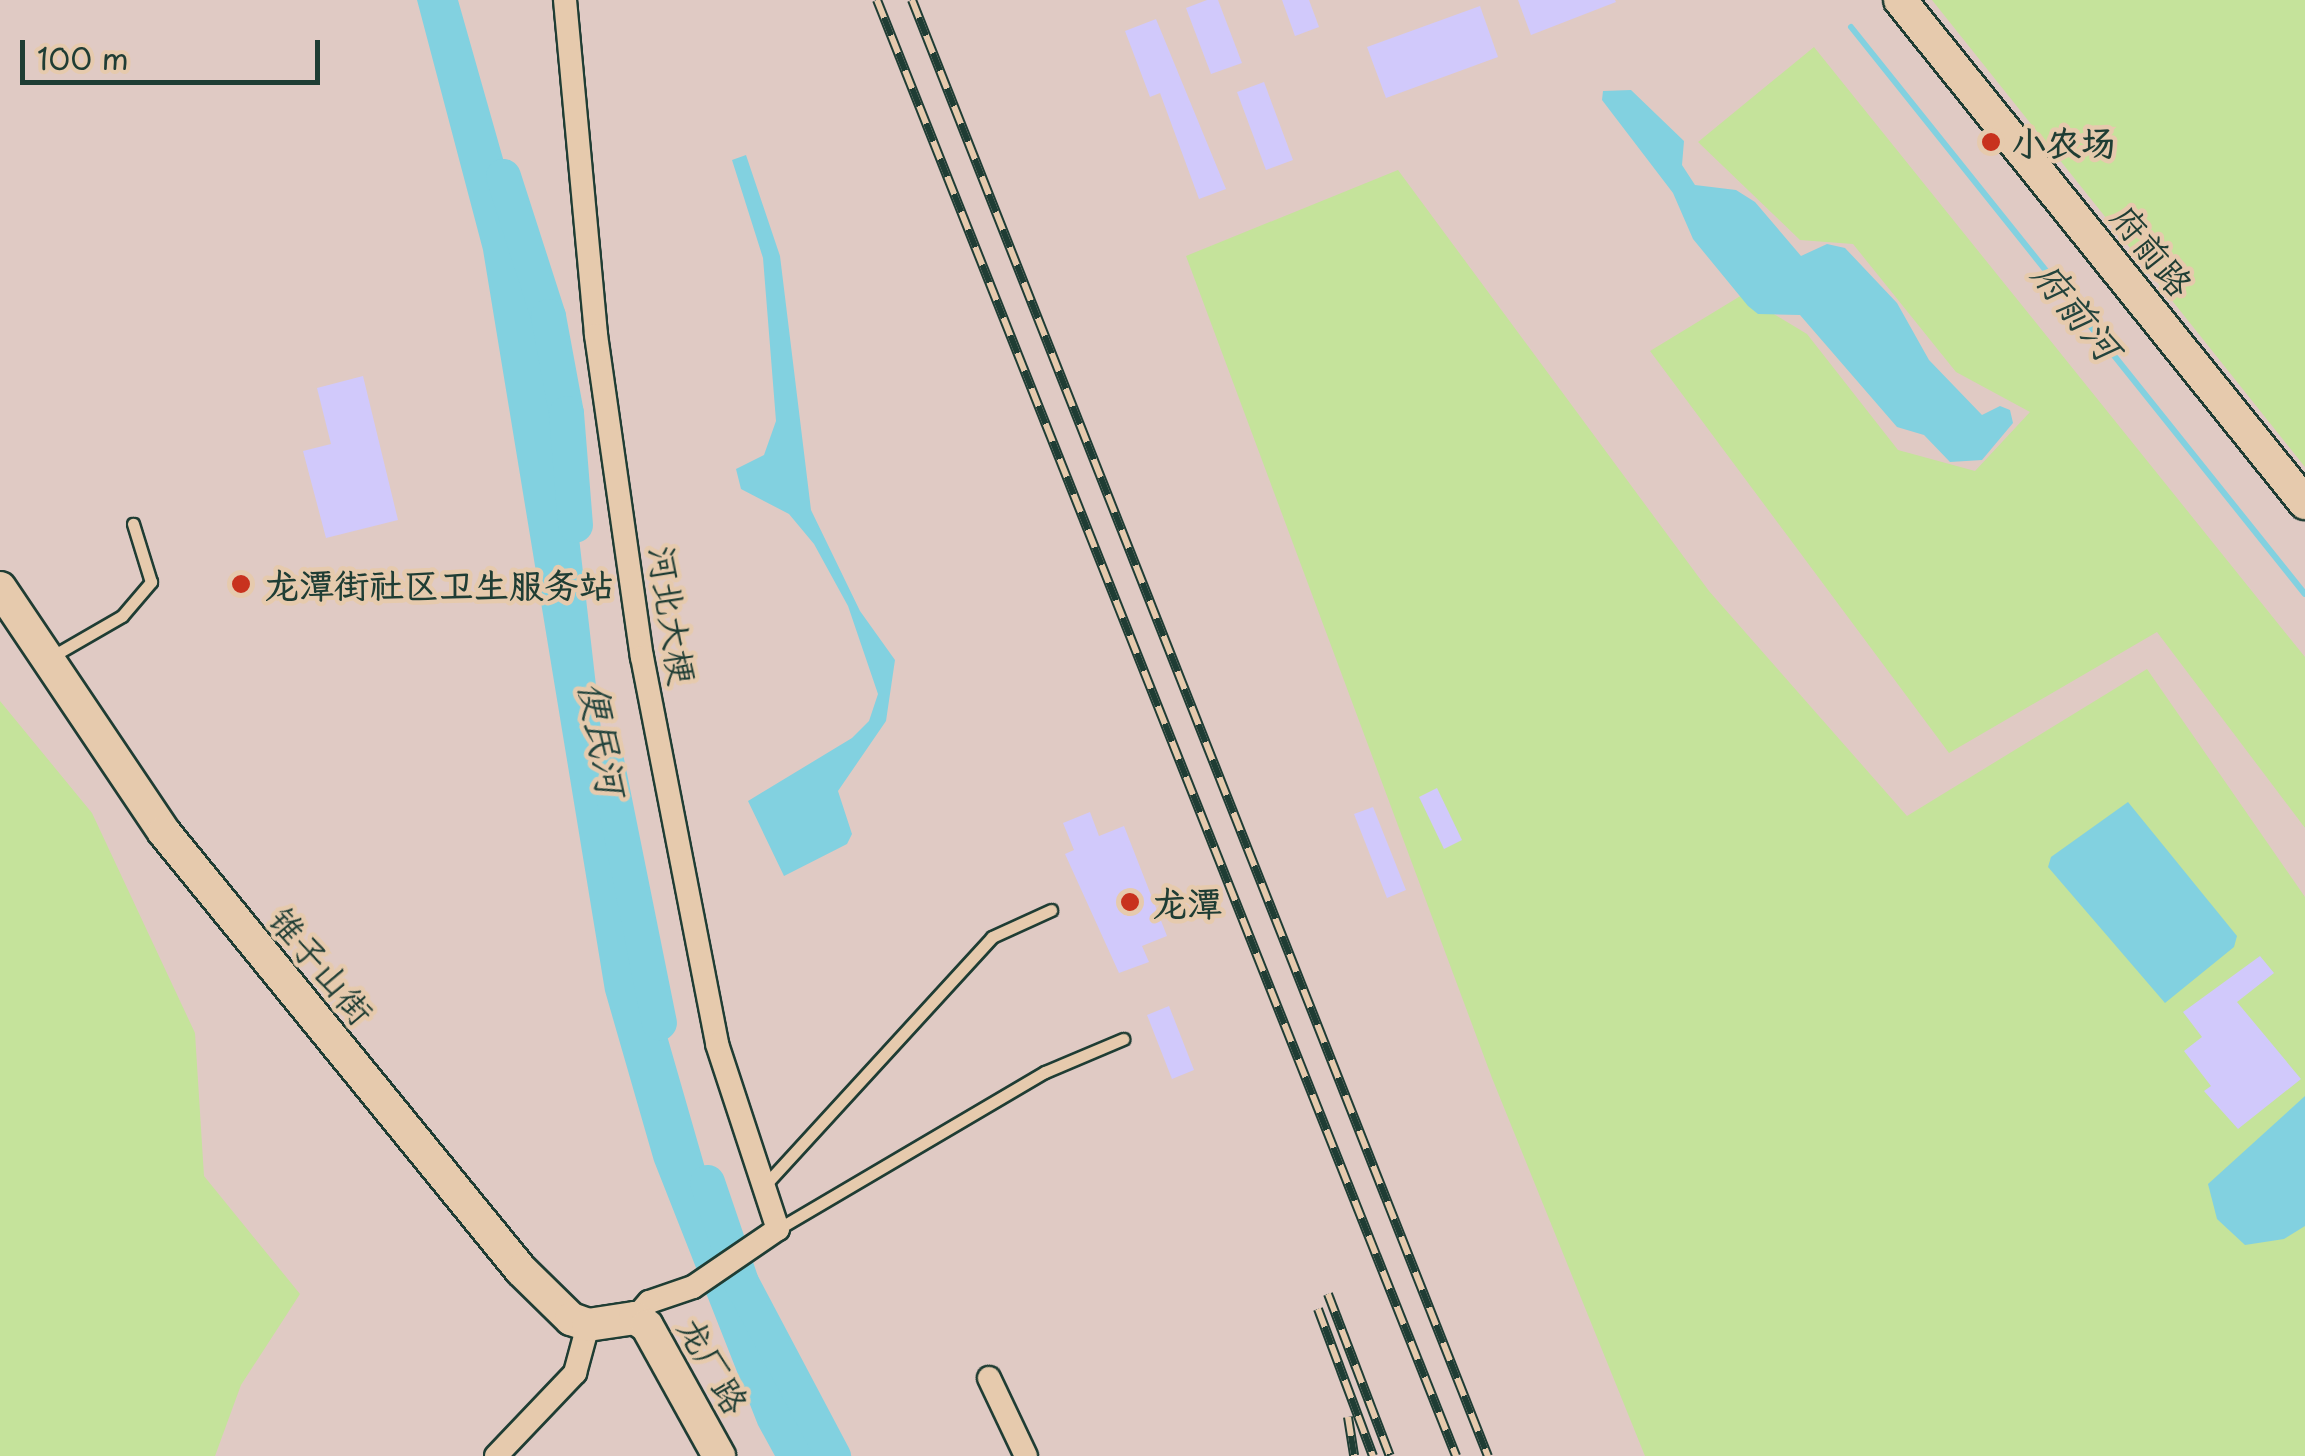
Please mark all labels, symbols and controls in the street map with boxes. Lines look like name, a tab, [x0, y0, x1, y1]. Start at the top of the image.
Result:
scale bar	[25, 20, 325, 82]
text: 100 m	[37, 35, 129, 80]
place label: 小农场	[2011, 121, 2116, 163]
marker: 小农场	[1980, 131, 2002, 153]
street label: 府前路	[2104, 196, 2202, 304]
water label: 府前河	[2024, 251, 2132, 369]
street label: 河北大梗	[641, 543, 705, 687]
place label: 龙潭街社区卫生服务站	[264, 563, 614, 605]
marker: 龙潭街社区卫生服务站	[228, 571, 254, 597]
water label: 便民河	[572, 678, 636, 798]
place label: 龙潭	[1152, 881, 1222, 923]
marker: 龙潭	[1117, 889, 1143, 915]
street label: 锥子山街	[261, 898, 383, 1032]
street label: 龙厂路	[670, 1309, 758, 1421]

